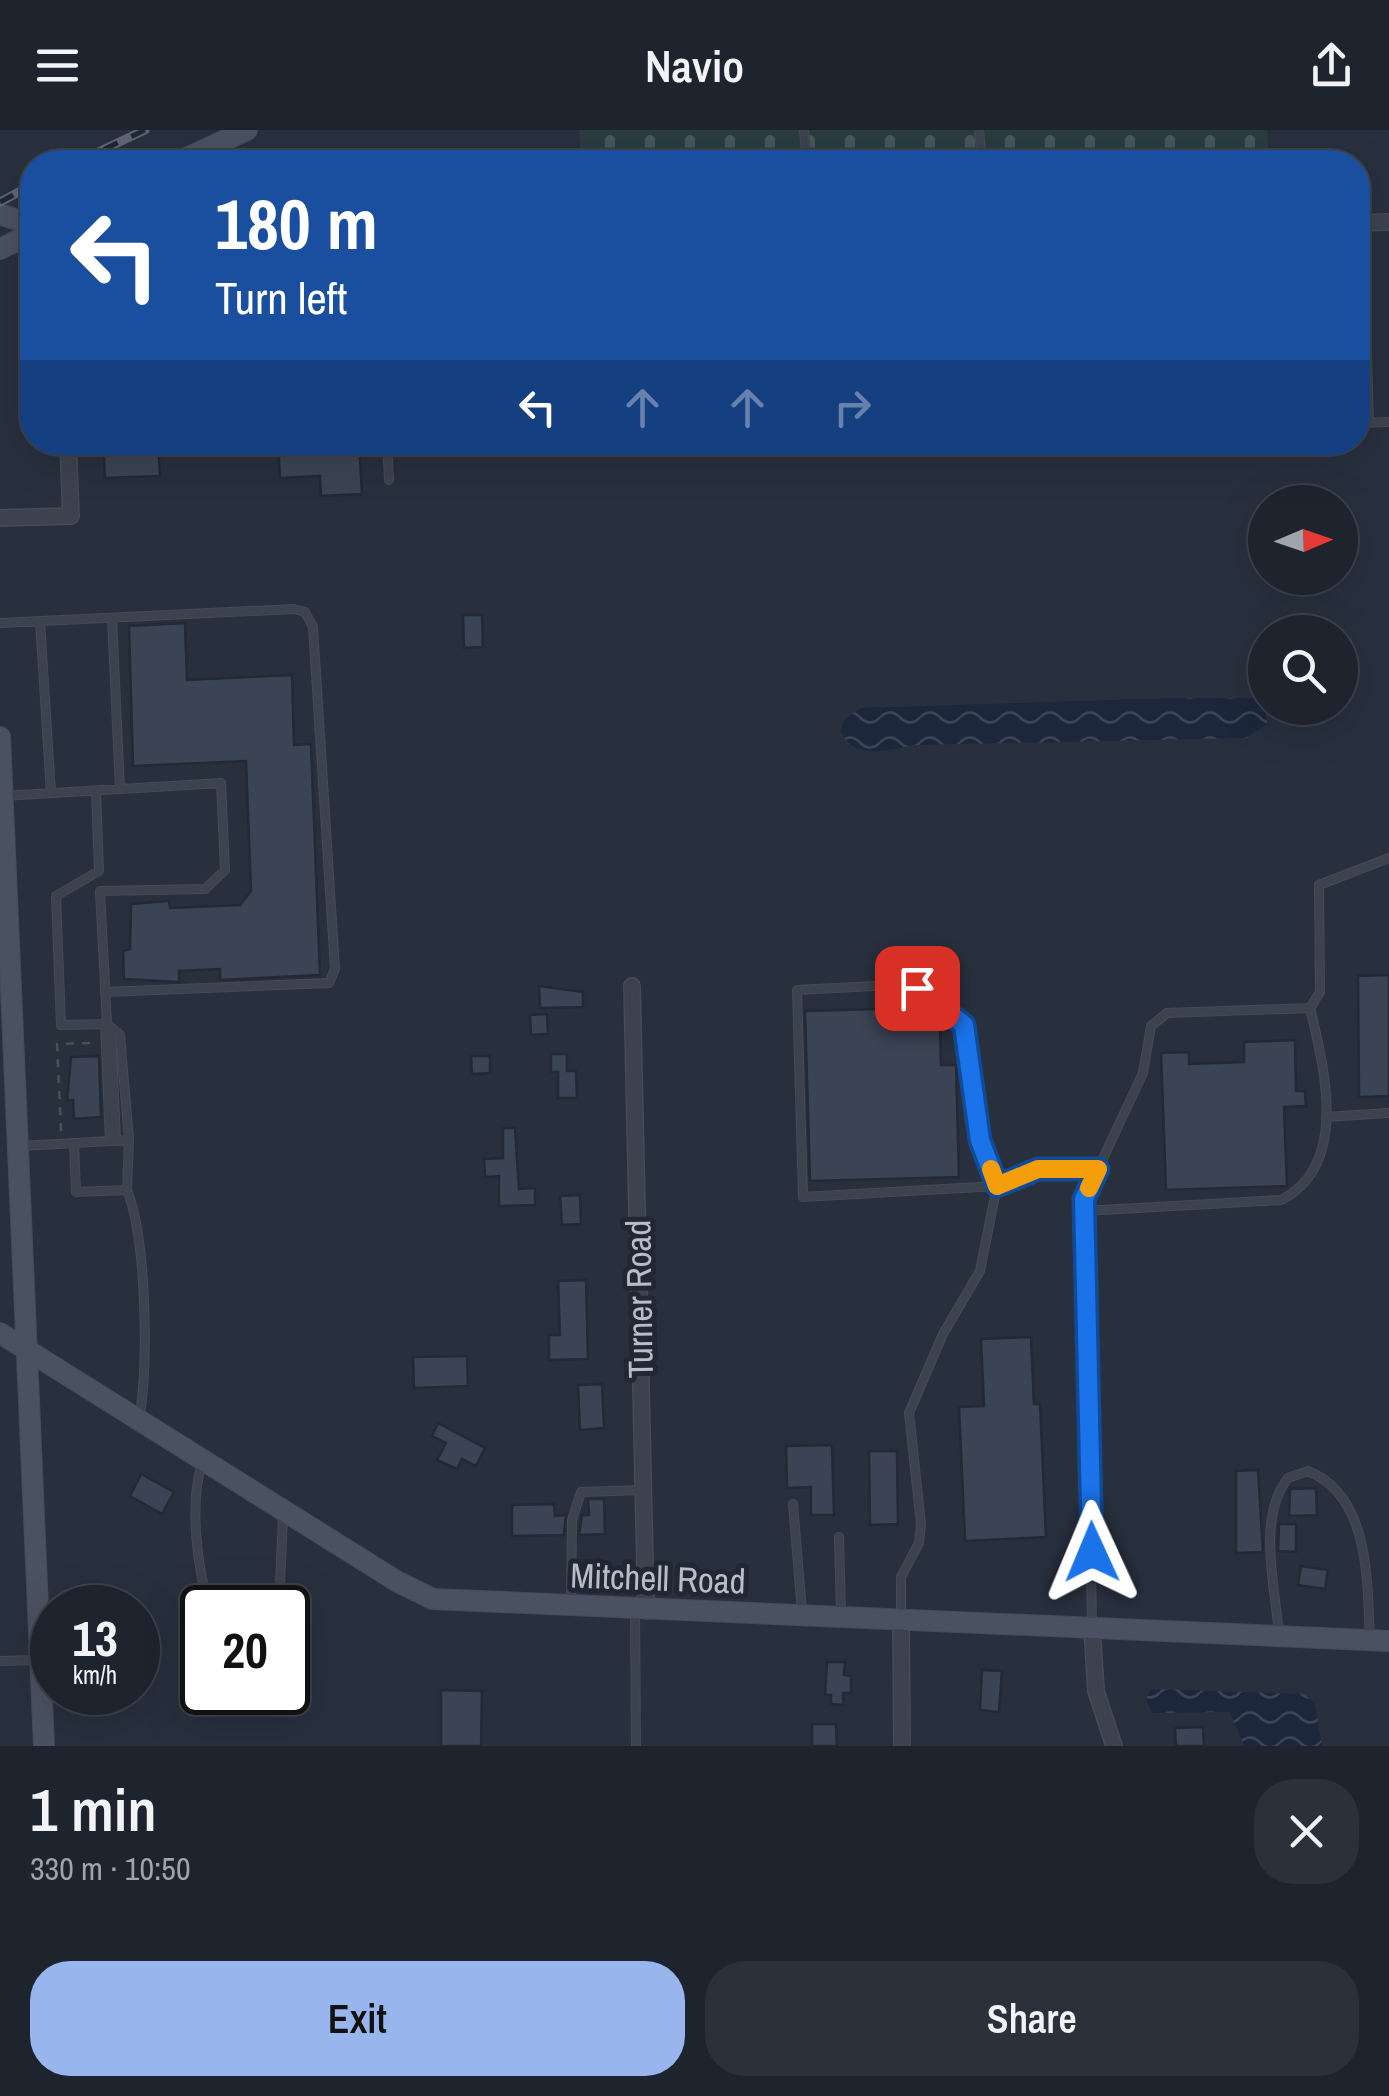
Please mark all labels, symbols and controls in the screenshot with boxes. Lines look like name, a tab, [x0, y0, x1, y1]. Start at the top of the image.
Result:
text: Navio	[645, 35, 744, 96]
icon: menu	[30, 38, 85, 93]
icon: share	[1304, 38, 1359, 93]
text: 180 m	[215, 177, 378, 271]
icon: left	[50, 190, 180, 320]
text: Turn left	[215, 267, 347, 328]
icon: left	[510, 380, 565, 435]
icon: ahead	[615, 380, 670, 435]
icon: ahead	[720, 380, 775, 435]
icon: right	[825, 380, 880, 435]
north arrow	[1248, 485, 1358, 595]
map controls	[1248, 485, 1358, 725]
button: search	[1248, 615, 1358, 725]
pin	[875, 946, 960, 1031]
icon: arrive	[890, 961, 945, 1016]
street label: Turner Road	[614, 1219, 664, 1379]
position arrow	[1040, 1500, 1144, 1604]
street label: Mitchell Road	[569, 1551, 747, 1605]
speed limit sign: 20	[180, 1585, 310, 1715]
text: 13	[72, 1604, 118, 1672]
text: km/h	[73, 1658, 117, 1692]
text: 1 min	[30, 1769, 157, 1850]
button: close	[1254, 1779, 1359, 1884]
text: 330 m · 10:50	[30, 1847, 190, 1890]
button: Exit	[30, 1961, 685, 2076]
button: Share	[705, 1961, 1359, 2076]

